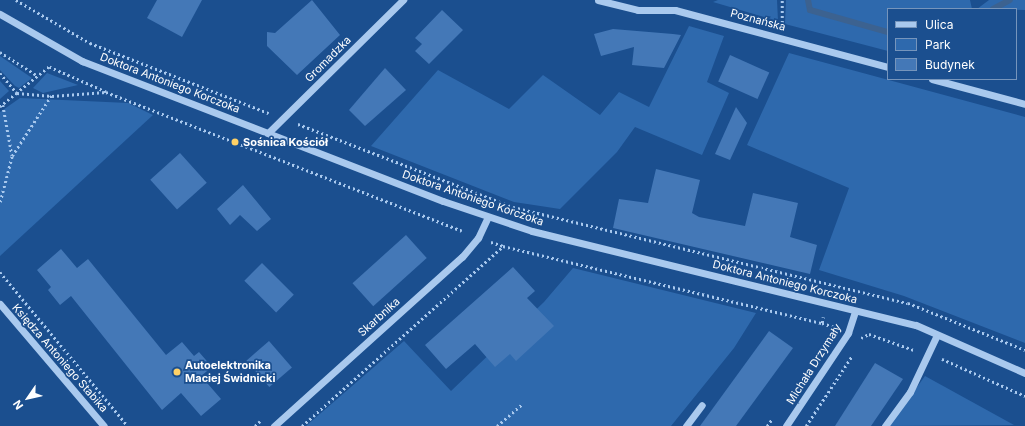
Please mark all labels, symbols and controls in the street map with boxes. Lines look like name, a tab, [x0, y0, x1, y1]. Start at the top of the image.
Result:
street label: Poznańska	[729, 6, 787, 34]
legend	[887, 8, 1017, 80]
text: Ulica	[925, 17, 953, 32]
street label: Gromadzka	[302, 33, 354, 85]
text: Park	[925, 37, 951, 52]
street label: Doktora Antoniego Korczoka	[98, 50, 242, 116]
text: Budynek	[925, 57, 975, 72]
place label: Sośnica Kościół	[243, 135, 328, 149]
marker: Sośnica Kościół	[230, 137, 240, 147]
street label: Doktora Antoniego Korczoka	[401, 168, 545, 228]
street label: Doktora Antoniego Korczoka	[711, 258, 859, 306]
street label: Skarbnika	[355, 295, 403, 339]
street label: Księdza Antoniego Stabika	[9, 301, 111, 415]
street label: Michała Drzymały	[784, 321, 844, 407]
place label: Autoelektronika Maciej Świdnicki	[185, 359, 275, 385]
marker: Autoelektronika Maciej Świdnicki	[172, 367, 182, 377]
north arrow	[8, 378, 48, 418]
text: N	[10, 397, 26, 412]

